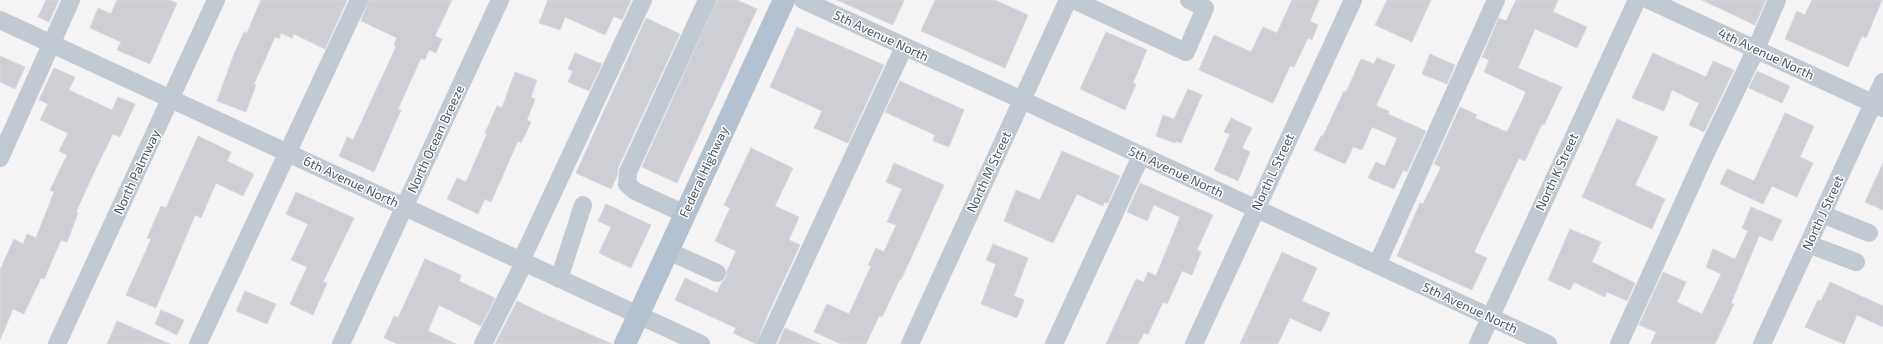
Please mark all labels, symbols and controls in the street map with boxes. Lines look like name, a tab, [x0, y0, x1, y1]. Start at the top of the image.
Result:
street label: 5th Avenue North	[831, 7, 931, 65]
street label: 4th Avenue North	[1716, 25, 1816, 83]
street label: North Ocean Breeze	[404, 83, 468, 195]
street label: Federal Highway	[676, 124, 732, 220]
street label: North Palmway	[111, 127, 163, 217]
street label: North M Street	[963, 129, 1015, 215]
street label: North L Street	[1248, 131, 1298, 213]
street label: North K Street	[1532, 131, 1582, 213]
street label: 5th Avenue North	[1126, 143, 1226, 201]
street label: 6th Avenue North	[301, 153, 401, 211]
street label: North J Street	[1799, 173, 1847, 253]
street label: 5th Avenue North	[1420, 279, 1520, 337]

